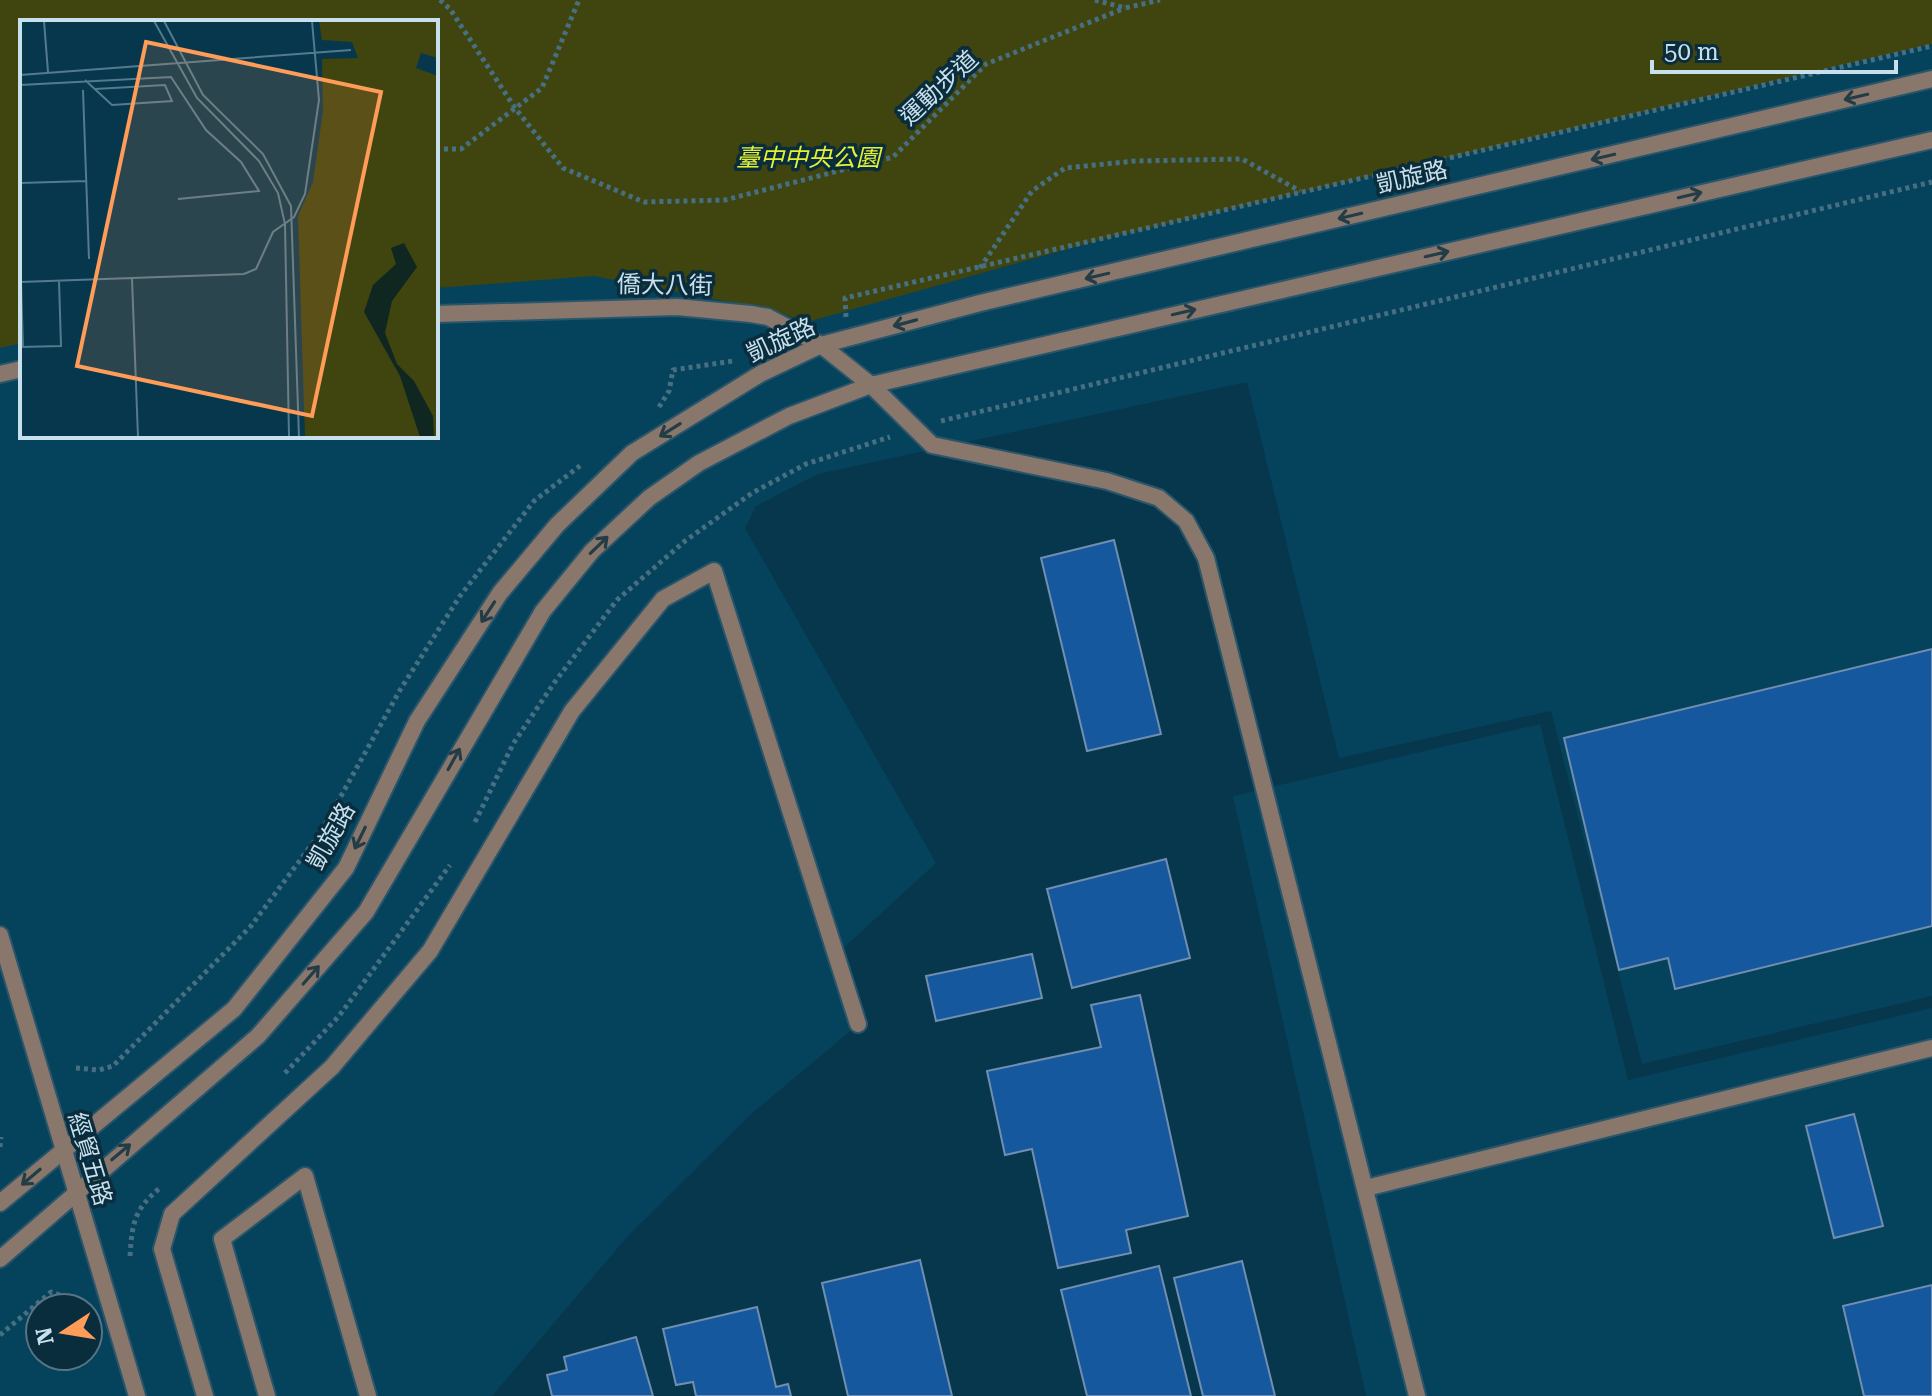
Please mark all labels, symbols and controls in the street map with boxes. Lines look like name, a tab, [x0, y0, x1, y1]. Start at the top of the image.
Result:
inset map	[20, 20, 438, 438]
scale bar	[1652, 24, 1896, 74]
text: 50 m	[1664, 38, 1719, 66]
street label: 運動步道	[894, 45, 984, 131]
one-way arrow	[1844, 90, 1869, 105]
park label: 臺中中央公園	[736, 144, 883, 172]
one-way arrow	[1591, 150, 1616, 165]
street label: 凱旋路	[1374, 155, 1450, 199]
one-way arrow	[1677, 187, 1703, 202]
one-way arrow	[1338, 209, 1363, 224]
one-way arrow	[1424, 246, 1449, 261]
one-way arrow	[1084, 269, 1110, 284]
street label: 僑大八街	[617, 270, 713, 300]
one-way arrow	[1170, 304, 1196, 319]
street label: 凱旋路	[742, 312, 820, 368]
one-way arrow	[892, 316, 918, 331]
one-way arrow	[659, 422, 682, 438]
one-way arrow	[589, 535, 609, 554]
one-way arrow	[479, 600, 495, 623]
one-way arrow	[447, 748, 462, 772]
street label: 凱旋路	[301, 798, 361, 874]
one-way arrow	[352, 826, 367, 850]
one-way arrow	[302, 966, 320, 986]
street label: 經貿五路	[63, 1109, 117, 1209]
one-way arrow	[111, 1143, 131, 1161]
one-way arrow	[21, 1168, 42, 1186]
north arrow	[24, 1292, 104, 1372]
text: N	[31, 1325, 59, 1347]

